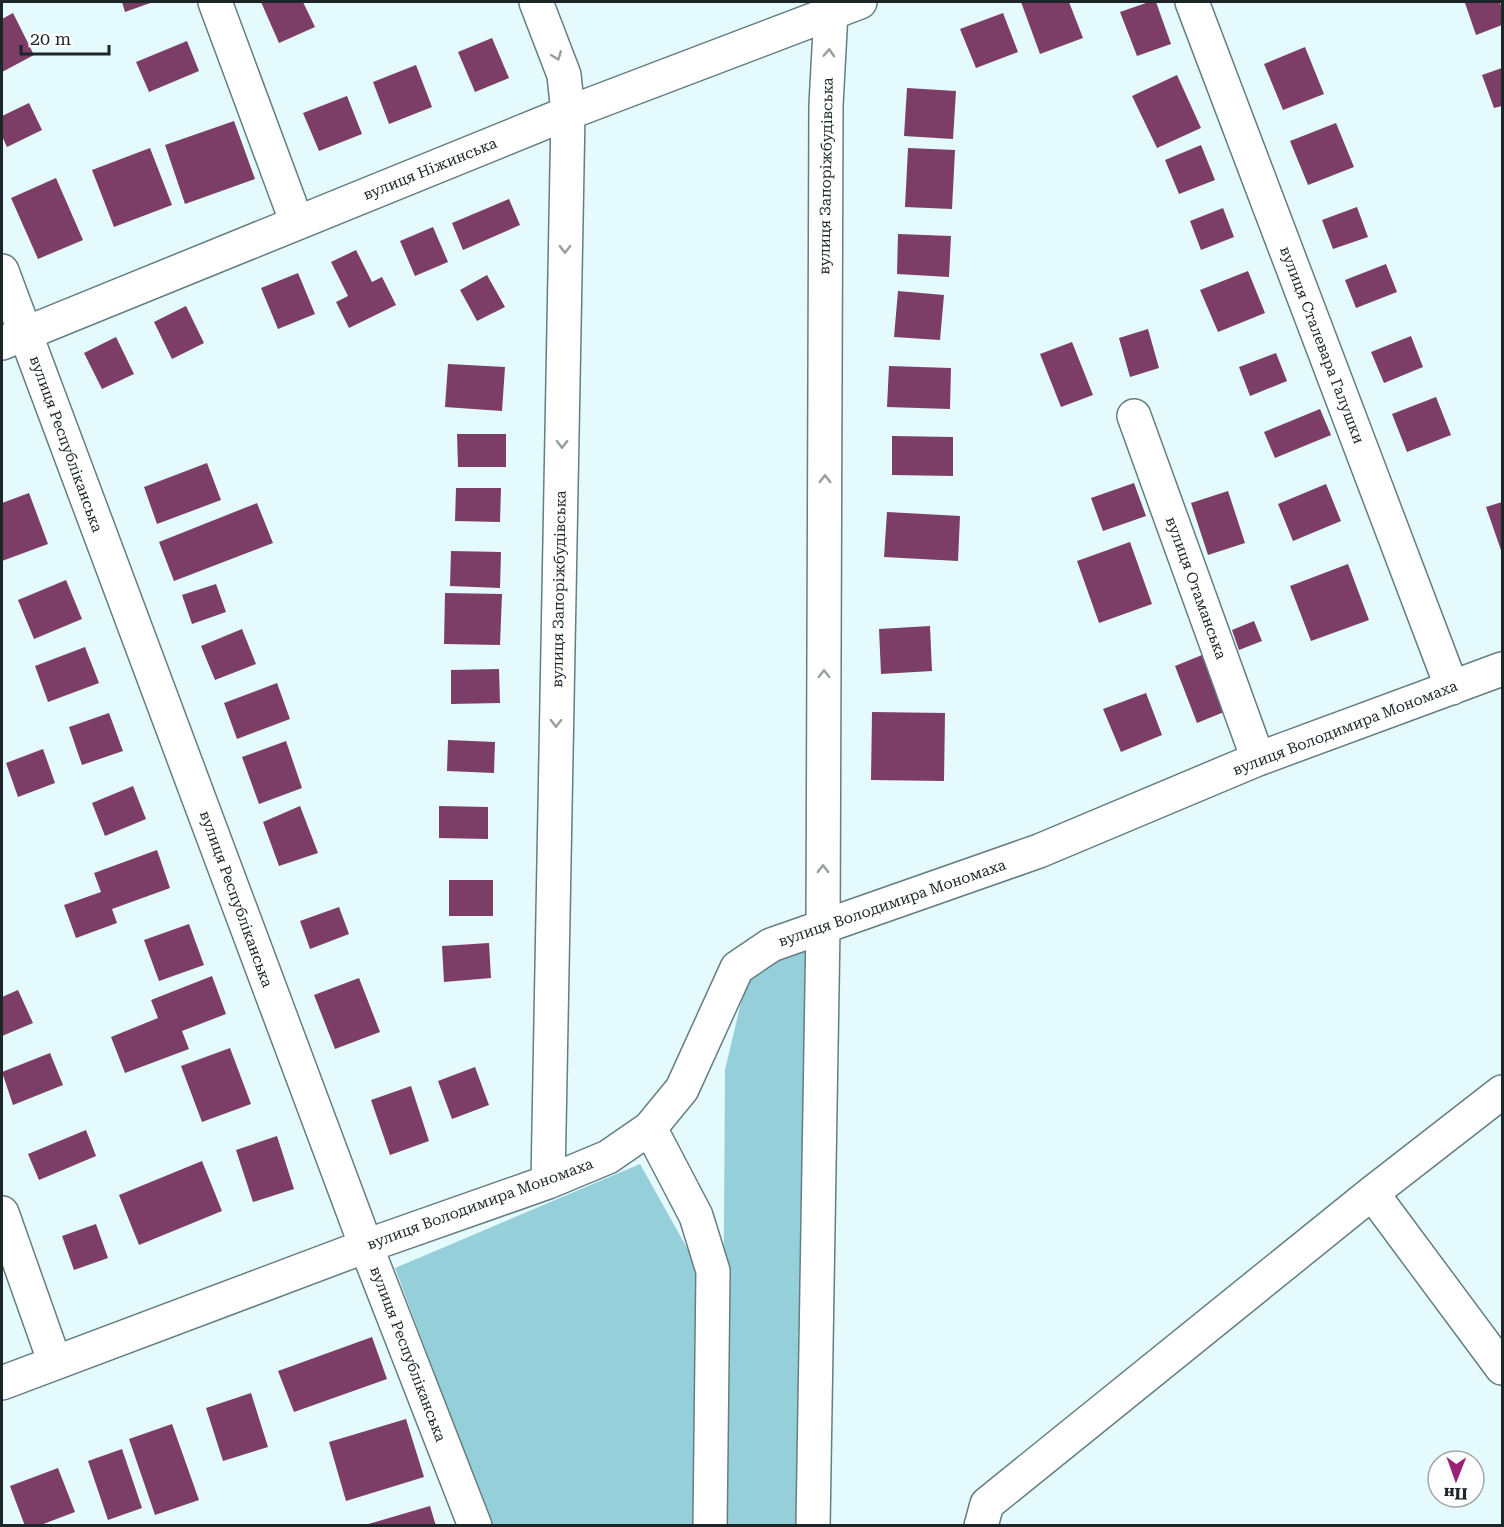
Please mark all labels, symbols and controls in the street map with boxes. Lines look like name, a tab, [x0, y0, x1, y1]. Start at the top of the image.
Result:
scale bar	[21, 18, 110, 56]
text: 20 m	[30, 28, 71, 49]
one-way arrow	[822, 49, 835, 58]
one-way arrow	[550, 50, 562, 61]
street label: вулиця Запоріжбудівська	[815, 77, 837, 275]
street label: вулиця Ніжинська	[360, 134, 500, 204]
street label: вулиця Сталевара Галушки	[1276, 244, 1368, 446]
one-way arrow	[559, 245, 572, 254]
street label: вулиця Республіканська	[26, 353, 106, 535]
one-way arrow	[556, 440, 568, 449]
one-way arrow	[819, 475, 831, 484]
street label: вулиця Запоріжбудівська	[548, 490, 570, 688]
street label: вулиця Отаманська	[1162, 514, 1230, 662]
one-way arrow	[818, 670, 830, 679]
street label: вулиця Володимира Мономаха	[1230, 677, 1460, 779]
one-way arrow	[550, 719, 563, 728]
street label: вулиця Республіканська	[196, 808, 276, 990]
street label: вулиця Володимира Мономаха	[776, 856, 1008, 950]
one-way arrow	[817, 865, 829, 874]
street label: вулиця Володимира Мономаха	[364, 1155, 596, 1253]
street label: вулиця Республіканська	[366, 1264, 450, 1444]
north arrow	[1426, 1449, 1486, 1509]
text: Пн	[1443, 1484, 1468, 1503]

